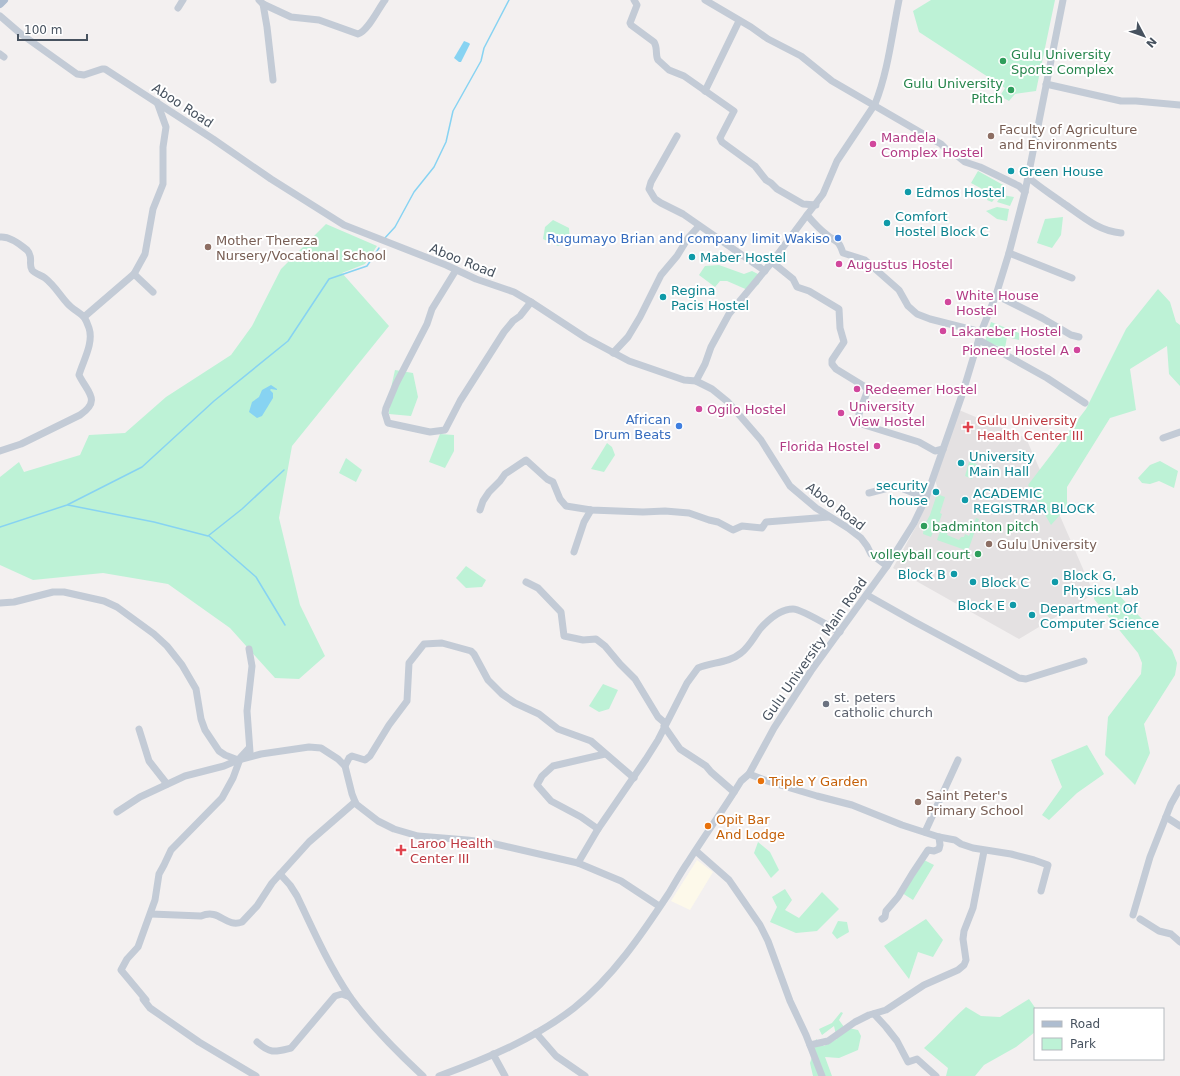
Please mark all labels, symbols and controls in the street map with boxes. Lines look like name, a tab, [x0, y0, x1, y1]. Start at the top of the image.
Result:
scale bar	[18, 16, 87, 42]
north arrow	[1124, 16, 1164, 56]
text: 100 m	[24, 23, 62, 37]
text: N	[1143, 34, 1159, 50]
place label: Gulu University Sports Complex	[1011, 47, 1114, 77]
marker: Gulu University Sports Complex	[998, 56, 1008, 66]
place label: Gulu University Pitch	[903, 76, 1003, 106]
street label: Aboo Road	[149, 80, 216, 131]
marker: Gulu University Pitch	[1006, 85, 1016, 95]
place label: Faculty of Agriculture and Environments	[999, 122, 1137, 152]
place label: Mandela Complex Hostel	[881, 130, 983, 160]
marker: Faculty of Agriculture and Environments	[986, 131, 996, 141]
marker: Mandela Complex Hostel	[868, 139, 878, 149]
place label: Green House	[1019, 164, 1103, 179]
marker: Green House	[1006, 166, 1016, 176]
place label: Edmos Hostel	[916, 185, 1005, 200]
marker: Edmos Hostel	[903, 187, 913, 197]
place label: Comfort Hostel Block C	[895, 209, 989, 239]
marker: Comfort Hostel Block C	[882, 218, 892, 228]
place label: Rugumayo Brian and company limit Wakiso	[547, 231, 830, 246]
place label: Mother Thereza Nursery/Vocational School	[216, 233, 386, 263]
marker: Rugumayo Brian and company limit Wakiso	[833, 233, 843, 243]
street label: Aboo Road	[428, 240, 498, 280]
marker: Mother Thereza Nursery/Vocational School	[203, 242, 213, 252]
place label: Maber Hostel	[700, 250, 786, 265]
marker: Maber Hostel	[687, 252, 697, 262]
place label: Augustus Hostel	[847, 257, 953, 272]
marker: Augustus Hostel	[834, 259, 844, 269]
place label: Regina Pacis Hostel	[671, 283, 749, 313]
place label: White House Hostel	[956, 288, 1039, 318]
marker: Regina Pacis Hostel	[658, 292, 668, 302]
marker: White House Hostel	[943, 297, 953, 307]
place label: Lakareber Hostel	[951, 324, 1061, 339]
marker: Lakareber Hostel	[938, 326, 948, 336]
place label: Pioneer Hostel A	[962, 343, 1069, 358]
marker: Pioneer Hostel A	[1072, 345, 1082, 355]
place label: Redeemer Hostel	[865, 382, 977, 397]
marker: Redeemer Hostel	[852, 384, 862, 394]
place label: University View Hostel	[849, 399, 925, 429]
place label: Ogilo Hostel	[707, 402, 786, 417]
marker: Ogilo Hostel	[694, 404, 704, 414]
marker: University View Hostel	[836, 408, 846, 418]
place label: African Drum Beats	[594, 412, 671, 442]
place label: Gulu University Health Center III	[977, 413, 1083, 443]
marker: African Drum Beats	[674, 421, 684, 431]
marker: Gulu University Health Center III	[962, 421, 974, 433]
place label: Florida Hostel	[779, 439, 869, 454]
marker: Florida Hostel	[872, 441, 882, 451]
place label: University Main Hall	[969, 449, 1035, 479]
marker: University Main Hall	[956, 458, 966, 468]
place label: security house	[876, 478, 928, 508]
street label: Aboo Road	[803, 479, 868, 533]
place label: ACADEMIC REGISTRAR BLOCK	[973, 486, 1095, 516]
marker: security house	[931, 487, 941, 497]
marker: ACADEMIC REGISTRAR BLOCK	[960, 495, 970, 505]
place label: badminton pitch	[932, 519, 1039, 534]
marker: badminton pitch	[919, 521, 929, 531]
place label: Gulu University	[997, 537, 1097, 552]
marker: Gulu University	[984, 539, 994, 549]
place label: volleyball court	[870, 547, 970, 562]
marker: volleyball court	[973, 549, 983, 559]
place label: Block B	[898, 567, 946, 582]
place label: Block G, Physics Lab	[1063, 568, 1139, 598]
marker: Block B	[949, 569, 959, 579]
street label: Gulu University Main Road	[759, 575, 870, 724]
place label: Block C	[981, 575, 1029, 590]
marker: Block C	[968, 577, 978, 587]
marker: Block G, Physics Lab	[1050, 577, 1060, 587]
place label: Block E	[957, 598, 1005, 613]
marker: Block E	[1008, 600, 1018, 610]
place label: Department Of Computer Science	[1040, 601, 1159, 631]
marker: Department Of Computer Science	[1027, 610, 1037, 620]
place label: st. peters catholic church	[834, 690, 933, 720]
marker: st. peters catholic church	[821, 699, 831, 709]
place label: Triple Y Garden	[768, 774, 868, 789]
marker: Triple Y Garden	[756, 776, 766, 786]
place label: Saint Peter's Primary School	[926, 788, 1024, 818]
marker: Saint Peter's Primary School	[913, 797, 923, 807]
place label: Opit Bar And Lodge	[716, 812, 785, 842]
marker: Opit Bar And Lodge	[703, 821, 713, 831]
place label: Laroo Health Center III	[410, 836, 493, 866]
marker: Laroo Health Center III	[395, 844, 407, 856]
legend	[1034, 1008, 1164, 1060]
text: Road	[1070, 1017, 1100, 1031]
text: Park	[1070, 1037, 1096, 1051]

